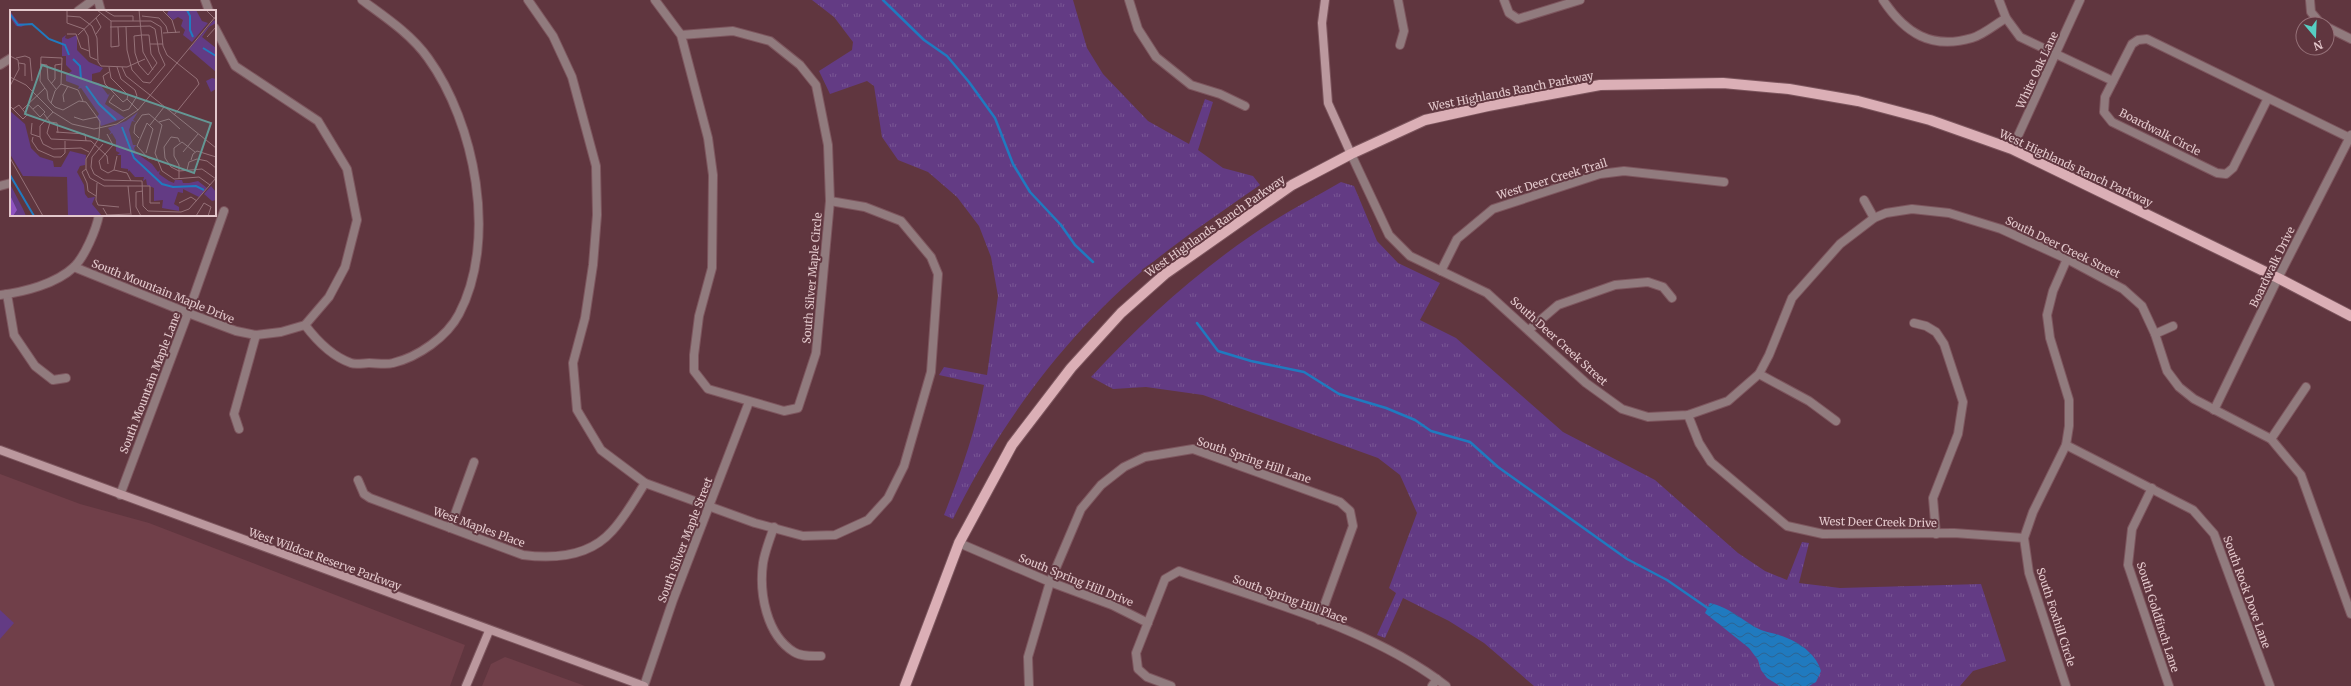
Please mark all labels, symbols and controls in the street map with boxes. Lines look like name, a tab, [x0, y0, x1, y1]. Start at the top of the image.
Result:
inset map	[10, 10, 216, 216]
north arrow	[2295, 16, 2335, 56]
street label: White Oak Lane	[2013, 29, 2061, 112]
text: N	[2312, 37, 2325, 54]
street label: West Highlands Ranch Parkway	[1426, 68, 1595, 114]
street label: Boardwalk Circle	[2117, 105, 2203, 159]
street label: West Highlands Ranch Parkway	[1996, 126, 2156, 210]
street label: West Deer Creek Trail	[1494, 155, 1609, 203]
street label: West Highlands Ranch Parkway	[1141, 172, 1288, 280]
street label: South Silver Maple Circle	[799, 212, 825, 344]
street label: South Deer Creek Street	[2003, 213, 2123, 281]
street label: Boardwalk Drive	[2246, 224, 2298, 310]
street label: South Mountain Maple Drive	[90, 256, 237, 326]
street label: South Deer Creek Street	[1507, 294, 1611, 389]
street label: South Mountain Maple Lane	[117, 310, 184, 456]
street label: South Spring Hill Lane	[1195, 434, 1313, 486]
street label: South Silver Maple Street	[655, 475, 716, 605]
street label: West Maples Place	[430, 504, 527, 550]
street label: West Deer Creek Drive	[1818, 514, 1937, 530]
street label: West Wildcat Reserve Parkway	[246, 524, 404, 593]
street label: South Rock Dove Lane	[2220, 534, 2274, 650]
street label: South Spring Hill Drive	[1017, 551, 1136, 610]
street label: South Goldfinch Lane	[2134, 560, 2183, 674]
street label: South Foxhill Circle	[2033, 566, 2079, 668]
street label: South Spring Hill Place	[1231, 572, 1350, 626]

